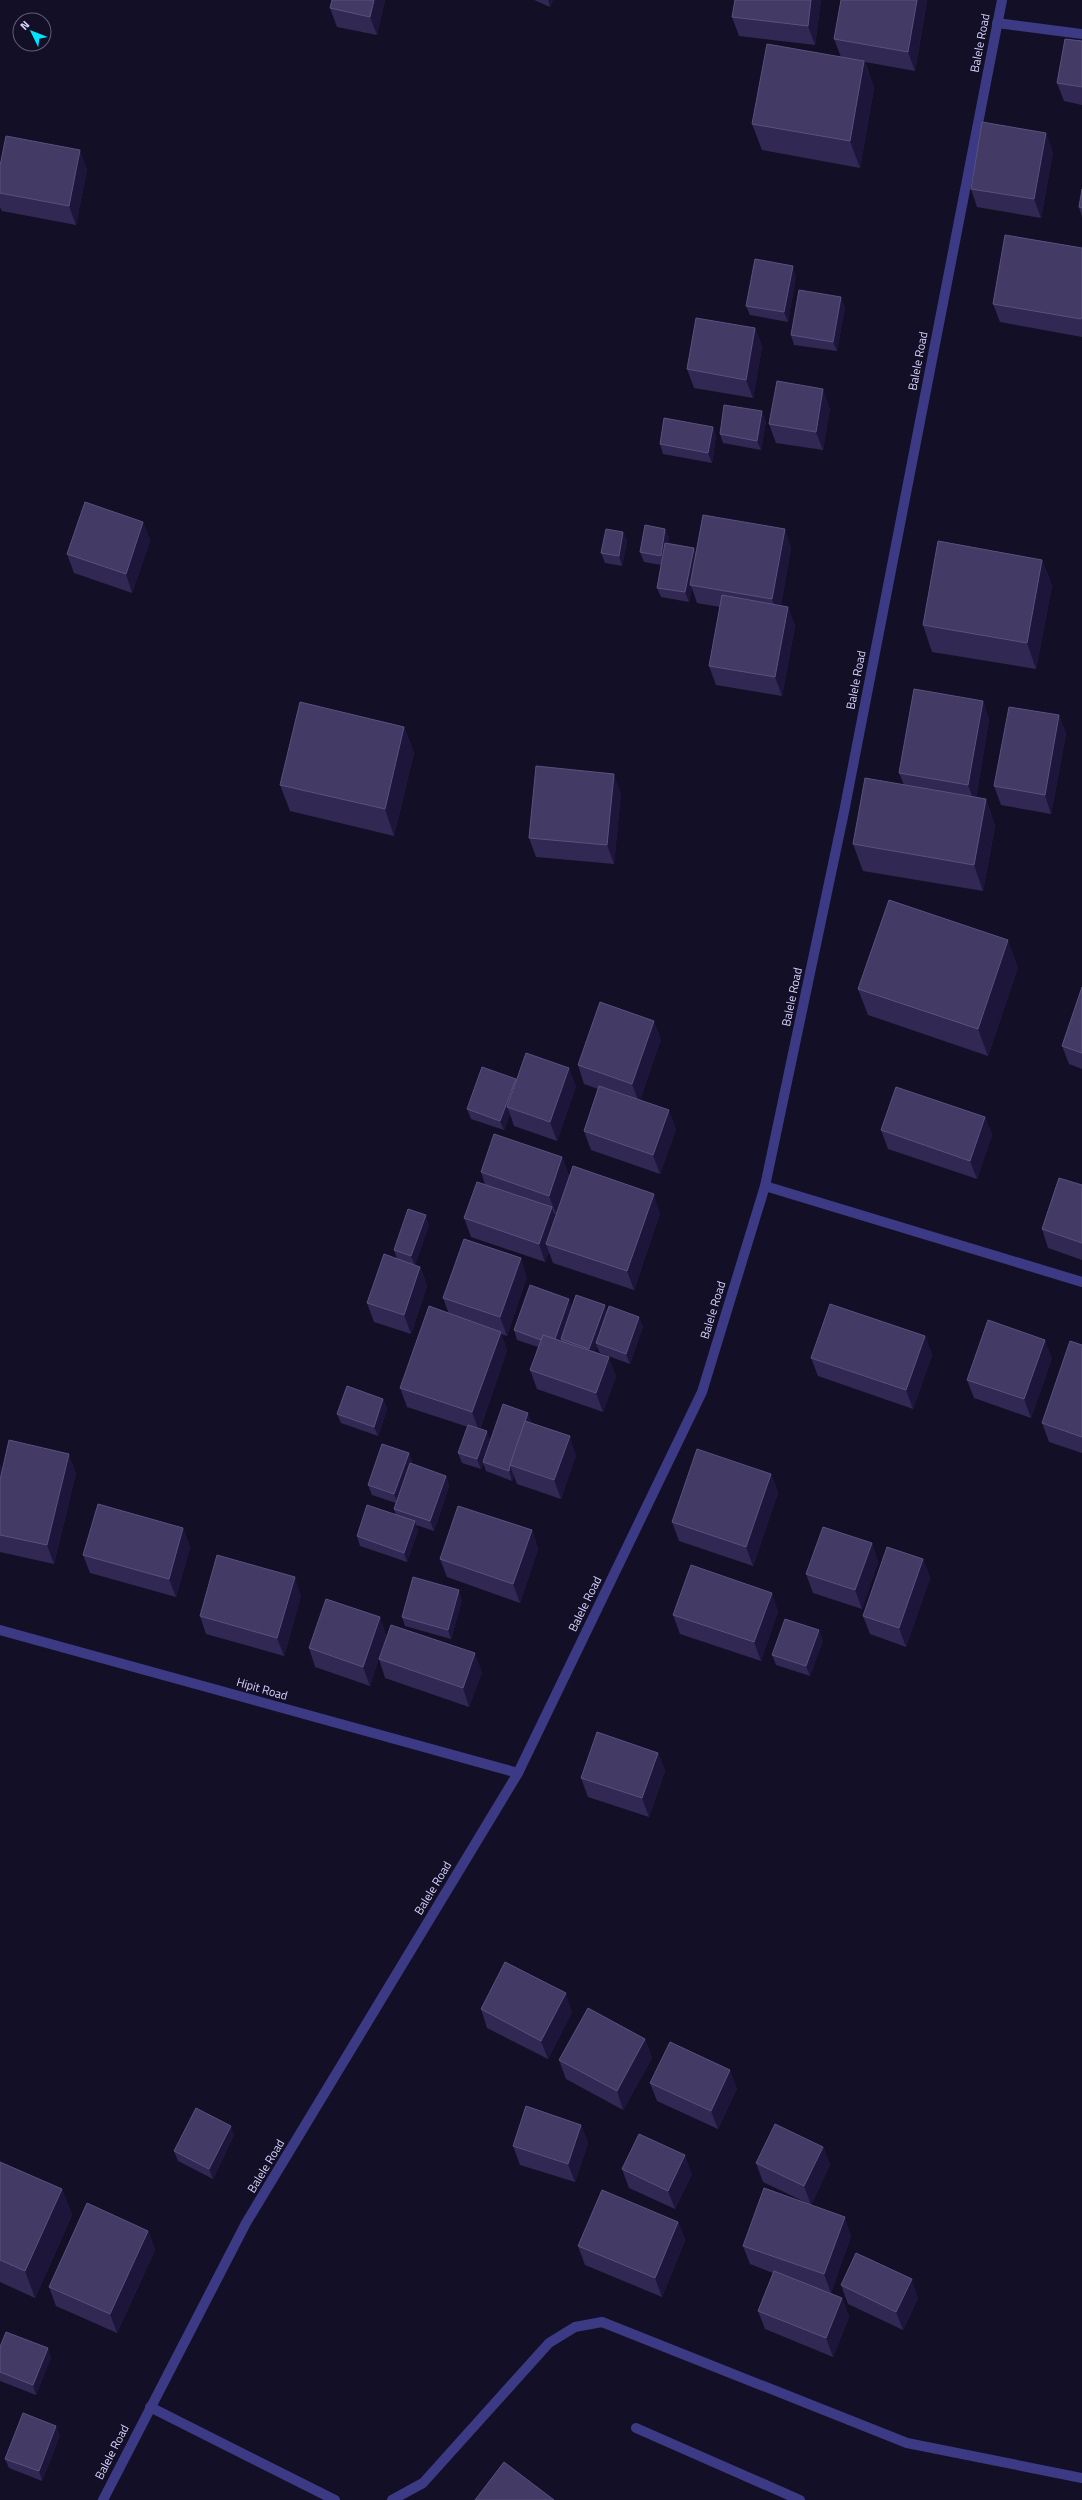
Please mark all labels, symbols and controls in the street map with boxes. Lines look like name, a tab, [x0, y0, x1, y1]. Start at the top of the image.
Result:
north arrow	[12, 12, 52, 52]
street label: Balele Road	[964, 12, 995, 74]
text: N	[16, 17, 33, 33]
street label: Balele Road	[902, 330, 933, 392]
street label: Balele Road	[840, 649, 871, 711]
street label: Balele Road	[776, 966, 807, 1028]
street label: Balele Road	[695, 1279, 730, 1341]
street label: Balele Road	[563, 1573, 606, 1635]
street label: Hipit Road	[234, 1672, 290, 1705]
street label: Balele Road	[409, 1857, 456, 1918]
street label: Balele Road	[242, 2135, 289, 2196]
street label: Balele Road	[90, 2421, 134, 2483]

